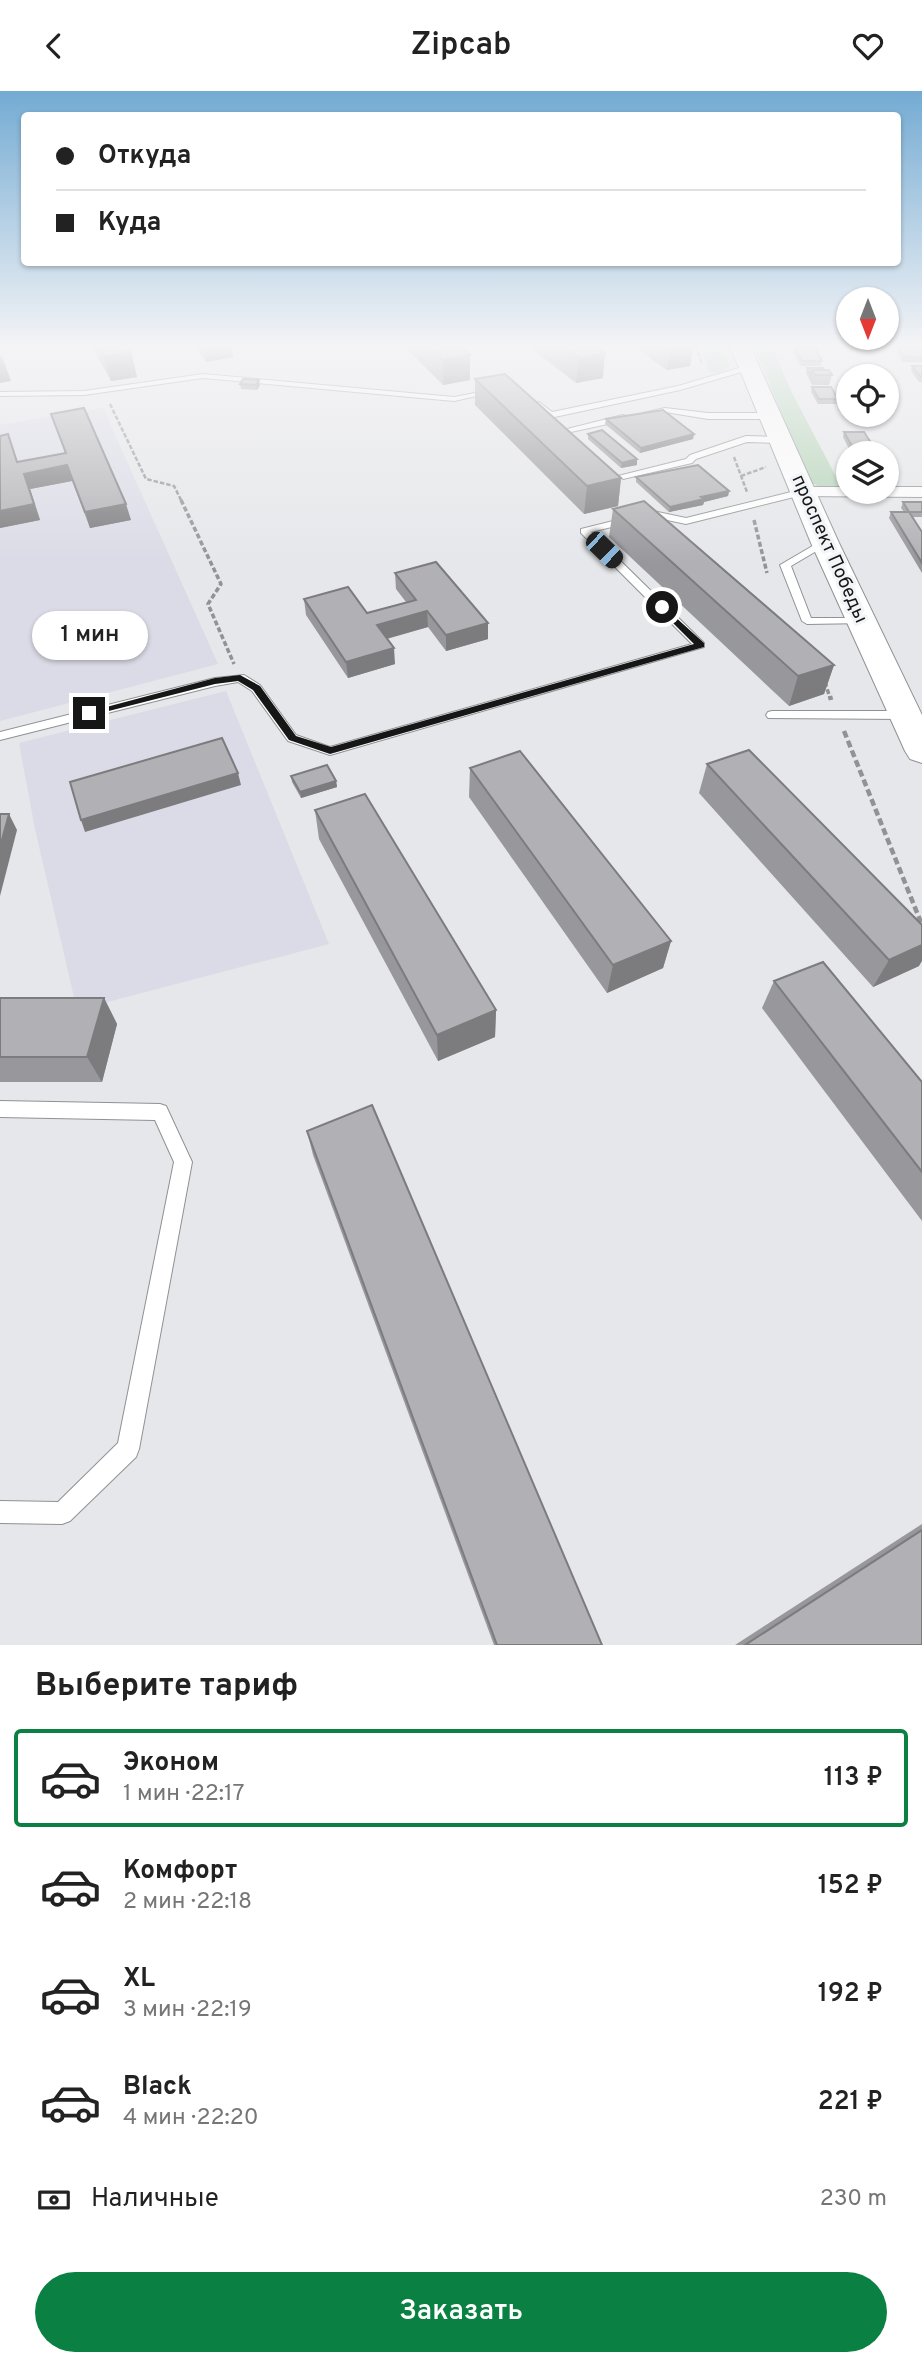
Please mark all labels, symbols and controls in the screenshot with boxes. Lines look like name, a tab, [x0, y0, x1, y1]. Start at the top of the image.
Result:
text: Zipcab	[411, 26, 511, 66]
icon: back	[35, 27, 73, 65]
icon: heart	[849, 27, 887, 65]
text: Откуда	[98, 140, 191, 173]
text: Куда	[98, 207, 161, 240]
north arrow	[836, 287, 900, 350]
map controls	[836, 287, 899, 504]
button: locate	[836, 364, 899, 427]
button: layers	[836, 441, 899, 504]
street label: проспект Победы	[785, 471, 873, 627]
car	[582, 528, 627, 572]
route start	[646, 591, 678, 623]
callout: 1 мин	[31, 611, 147, 661]
text: 1 мин	[61, 621, 119, 650]
route end	[73, 697, 105, 729]
text: Выберите тариф	[35, 1667, 298, 1707]
icon: car	[39, 1747, 102, 1810]
text: Эконом	[123, 1747, 219, 1780]
text: 113 ₽	[824, 1762, 883, 1795]
text: 1 мин · 22:17	[123, 1780, 245, 1809]
icon: car	[39, 1855, 102, 1918]
text: Комфорт	[123, 1855, 237, 1888]
text: 152 ₽	[818, 1870, 883, 1903]
text: 2 мин · 22:18	[123, 1888, 252, 1917]
icon: car	[39, 1963, 102, 2026]
text: XL	[123, 1963, 155, 1996]
text: 192 ₽	[818, 1978, 883, 2011]
text: 3 мин · 22:19	[123, 1996, 252, 2025]
icon: car	[39, 2071, 102, 2134]
text: Black	[123, 2071, 192, 2104]
text: 221 ₽	[818, 2086, 883, 2119]
text: 4 мин · 22:20	[123, 2104, 259, 2133]
icon: cash	[35, 2181, 73, 2219]
text: Наличные	[91, 2183, 219, 2216]
text: 230 m	[820, 2185, 887, 2214]
button: Заказать	[35, 2272, 887, 2352]

